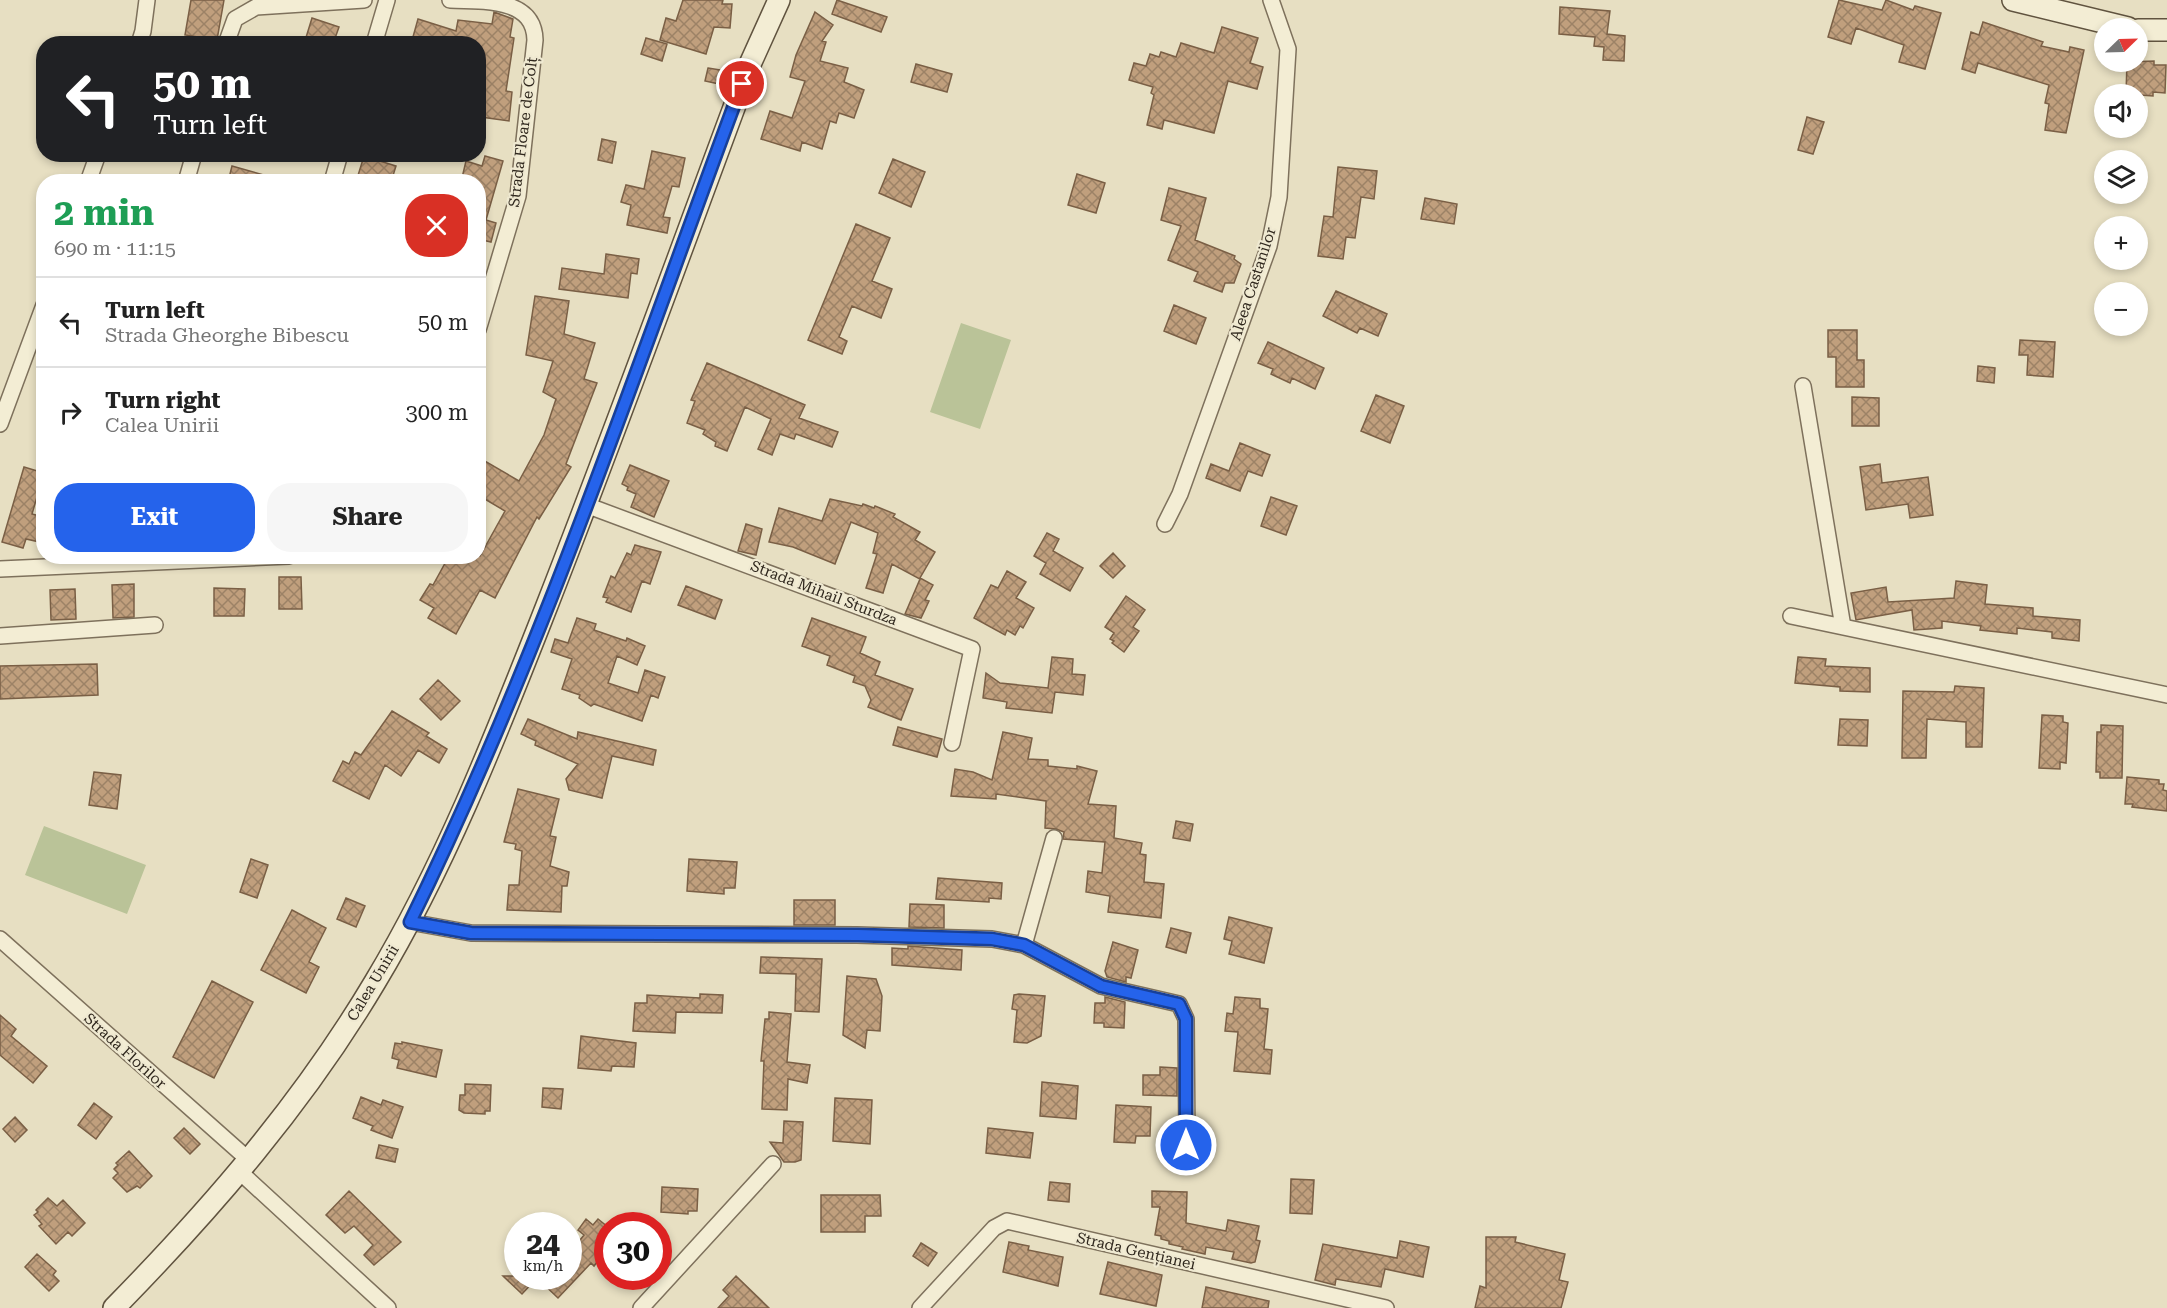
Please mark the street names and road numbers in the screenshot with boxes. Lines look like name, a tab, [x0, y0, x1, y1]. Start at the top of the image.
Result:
street label: Strada Floare de Colț	[505, 55, 542, 208]
street label: Aleea Castanilor	[1226, 225, 1280, 343]
street label: Strada Mihail Sturdza	[748, 557, 900, 629]
street label: Calea Unirii	[343, 942, 403, 1024]
street label: Strada Florilor	[80, 1009, 170, 1093]
street label: Strada Gențianei	[1075, 1229, 1197, 1274]

